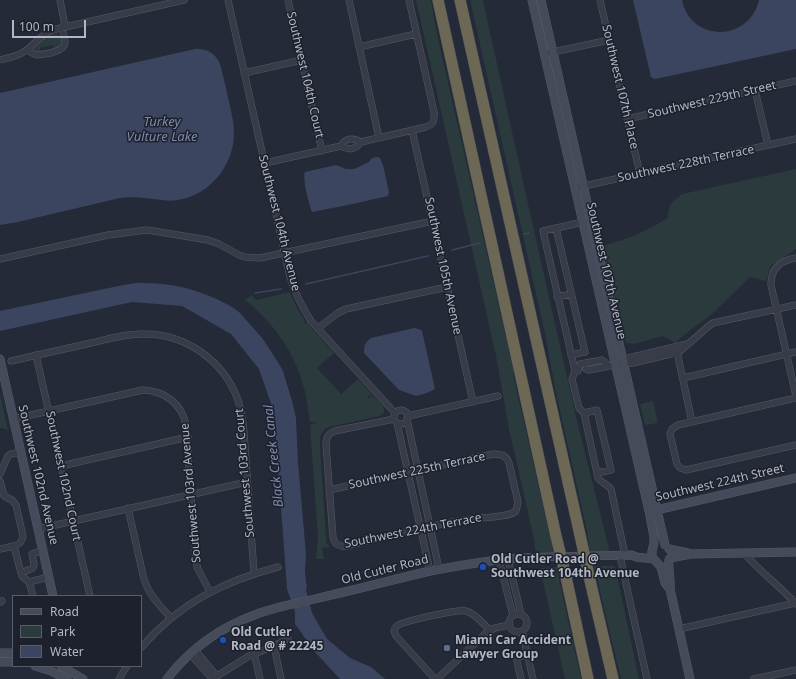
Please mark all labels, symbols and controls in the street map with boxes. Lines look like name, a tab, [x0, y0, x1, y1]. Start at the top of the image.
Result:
street label: Southwest 104th Court	[283, 10, 327, 140]
scale bar	[14, 12, 88, 38]
text: 100 m	[19, 18, 54, 35]
street label: Southwest 107th Place	[599, 23, 641, 151]
street label: Southwest 229th Street	[646, 78, 778, 122]
water label: Turkey Vulture Lake	[127, 114, 197, 145]
street label: Southwest 228th Terrace	[616, 142, 756, 186]
street label: Southwest 104th Avenue	[255, 153, 303, 293]
street label: Southwest 105th Avenue	[421, 196, 465, 336]
street label: Southwest 107th Avenue	[583, 201, 629, 341]
street label: Southwest 102nd Avenue	[15, 404, 61, 546]
water label: Black Creek Canal	[261, 404, 287, 508]
street label: Southwest 103rd Court	[232, 408, 258, 538]
street label: Southwest 102nd Court	[42, 410, 84, 542]
street label: Southwest 103rd Avenue	[178, 422, 204, 564]
street label: Southwest 225th Terrace	[347, 449, 487, 493]
street label: Southwest 224th Street	[654, 461, 786, 505]
street label: Southwest 224th Terrace	[343, 511, 483, 551]
street label: Old Cutler Road	[340, 552, 430, 588]
place label: Old Cutler Road @ Southwest 104th Avenue	[491, 553, 640, 581]
marker: Old Cutler Road @ Southwest 104th Avenue	[478, 562, 488, 572]
legend	[12, 595, 142, 667]
text: Road	[50, 603, 79, 620]
text: Park	[50, 623, 75, 640]
place label: Old Cutler Road @ # 22245	[231, 626, 323, 654]
place label: Miami Car Accident Lawyer Group	[455, 634, 571, 662]
marker: Old Cutler Road @ # 22245	[218, 635, 228, 645]
text: Water	[50, 643, 84, 660]
marker: Miami Car Accident Lawyer Group	[442, 643, 452, 653]

